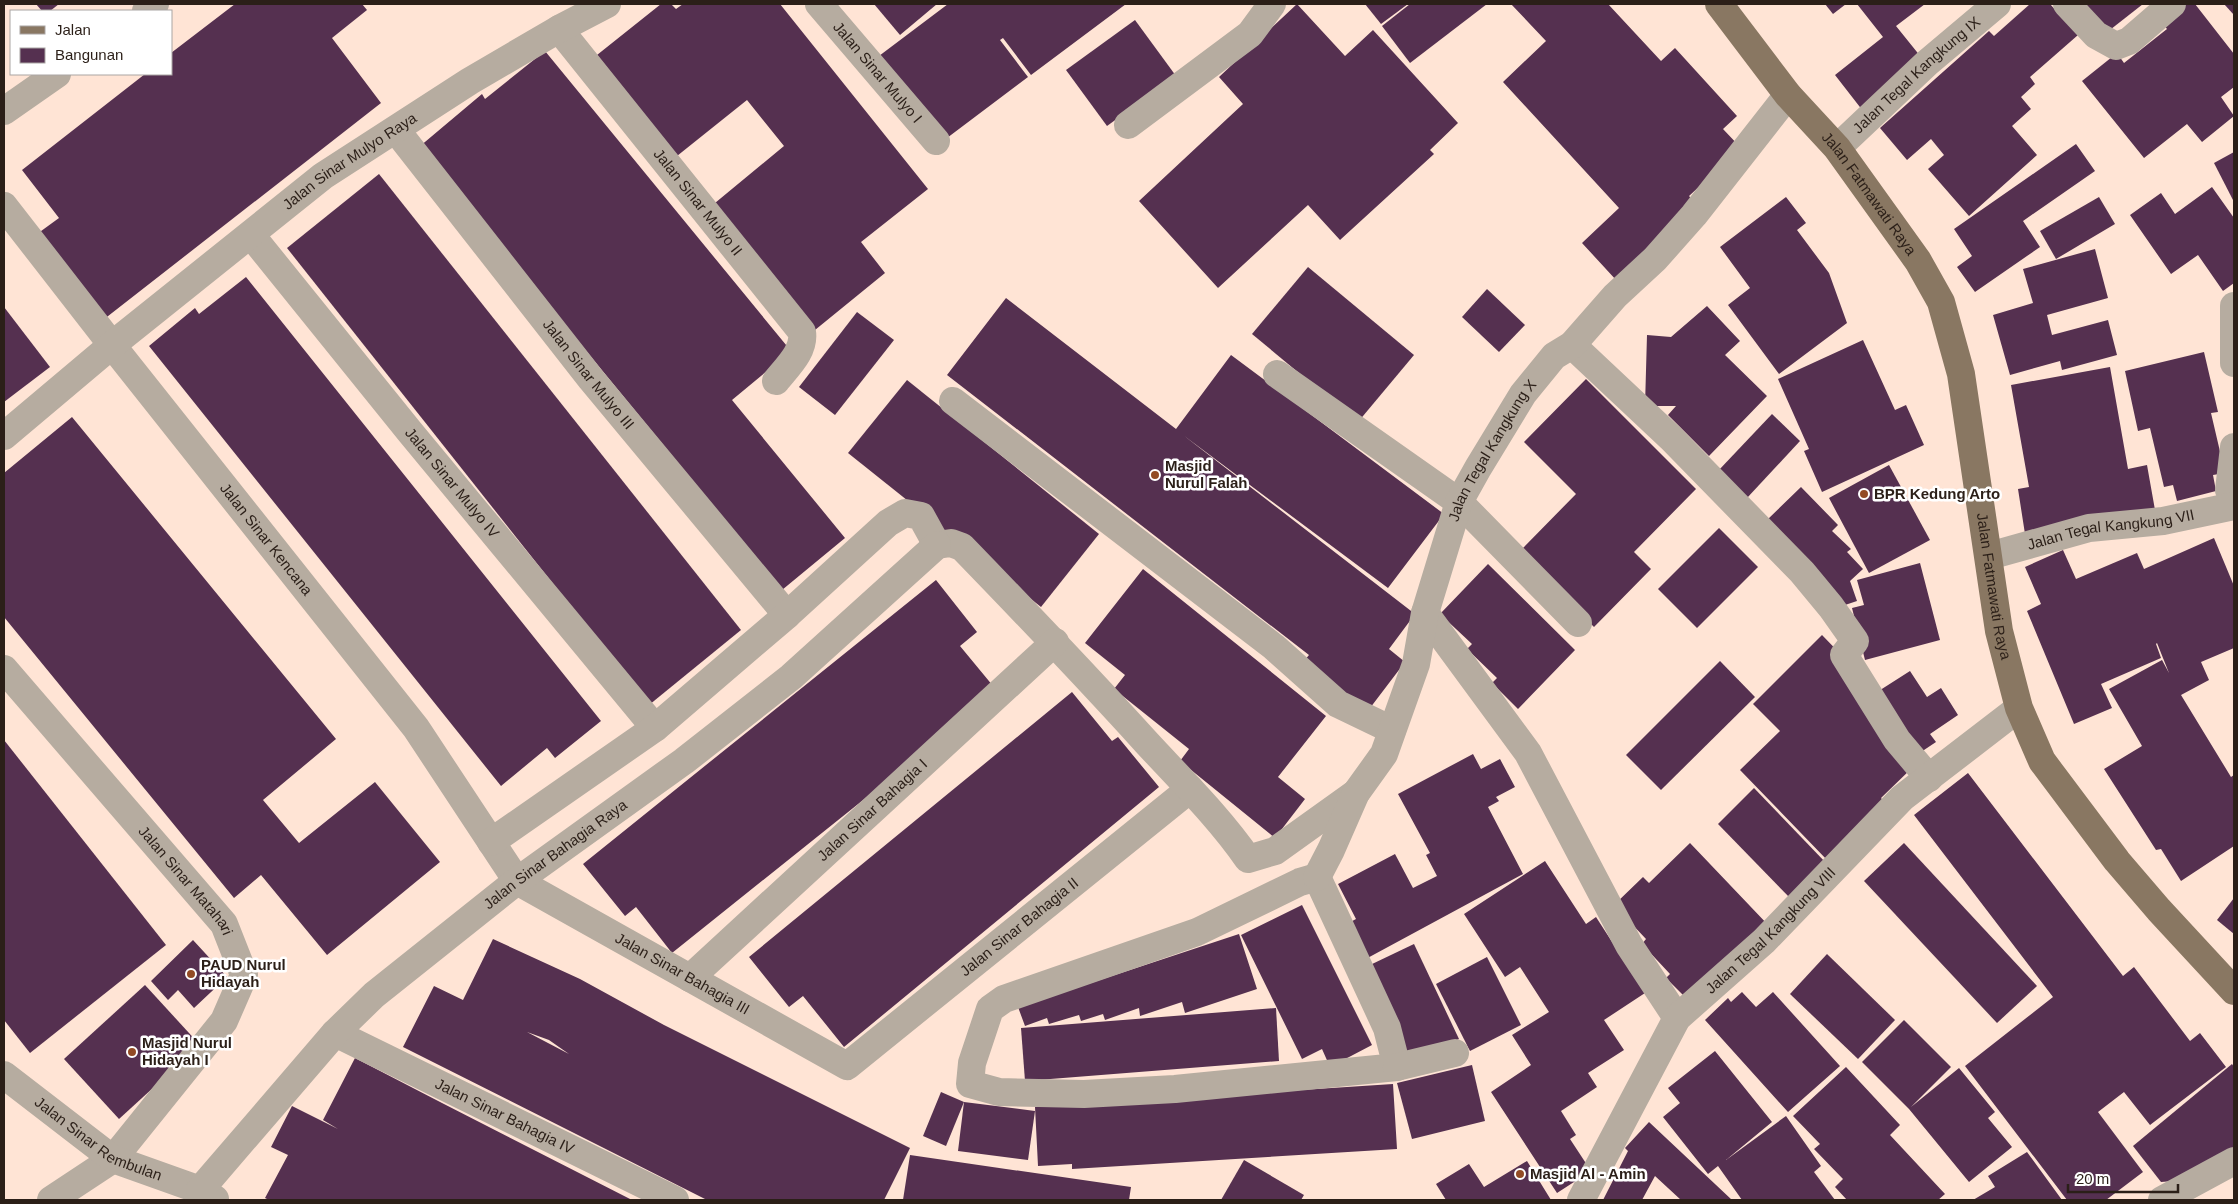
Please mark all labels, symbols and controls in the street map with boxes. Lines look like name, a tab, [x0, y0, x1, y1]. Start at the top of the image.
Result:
legend	[10, 10, 172, 75]
street label: Jalan Tegal Kangkung IX	[1849, 13, 1983, 137]
street label: Jalan Sinar Mulyo I	[830, 18, 926, 126]
text: Jalan	[55, 21, 91, 38]
text: Bangunan	[55, 46, 123, 63]
street label: Jalan Sinar Mulyo Raya	[279, 109, 420, 213]
street label: Jalan Fatmawati Raya	[1818, 128, 1920, 259]
street label: Jalan Sinar Mulyo II	[650, 145, 746, 259]
street label: Jalan Sinar Mulyo III	[540, 316, 638, 432]
street label: Jalan Tegal Kangkung X	[1445, 376, 1539, 523]
street label: Jalan Sinar Mulyo IV	[402, 424, 503, 541]
place label: Masjid Nurul Falah	[1165, 457, 1248, 491]
marker: Masjid Nurul Falah	[1149, 469, 1161, 481]
street label: Jalan Sinar Kencana	[217, 479, 317, 599]
place label: BPR Kedung Arto	[1874, 485, 2000, 502]
marker: BPR Kedung Arto	[1858, 488, 1870, 500]
street label: Jalan Tegal Kangkung VII	[2025, 506, 2196, 553]
street label: Jalan Fatmawati Raya	[1974, 512, 2015, 662]
street label: Jalan Sinar Bahagia I	[814, 755, 930, 864]
street label: Jalan Sinar Bahagia Raya	[480, 795, 631, 912]
street label: Jalan Sinar Matahari	[135, 822, 236, 937]
street label: Jalan Tegal Kangkung VIII	[1702, 863, 1839, 997]
street label: Jalan Sinar Bahagia II	[956, 874, 1081, 979]
street label: Jalan Sinar Bahagia III	[613, 929, 753, 1018]
place label: PAUD Nurul Hidayah	[201, 956, 286, 990]
marker: PAUD Nurul Hidayah	[185, 968, 197, 980]
place label: Masjid Nurul Hidayah I	[142, 1034, 232, 1068]
marker: Masjid Nurul Hidayah I	[126, 1046, 138, 1058]
street label: Jalan Sinar Bahagia IV	[433, 1075, 577, 1157]
street label: Jalan Sinar Rembulan	[32, 1093, 164, 1184]
scale bar	[2068, 1162, 2178, 1194]
place label: Masjid Al - Amin	[1530, 1165, 1646, 1182]
marker: Masjid Al - Amin	[1514, 1168, 1526, 1180]
text: 20 m	[2076, 1170, 2109, 1187]

